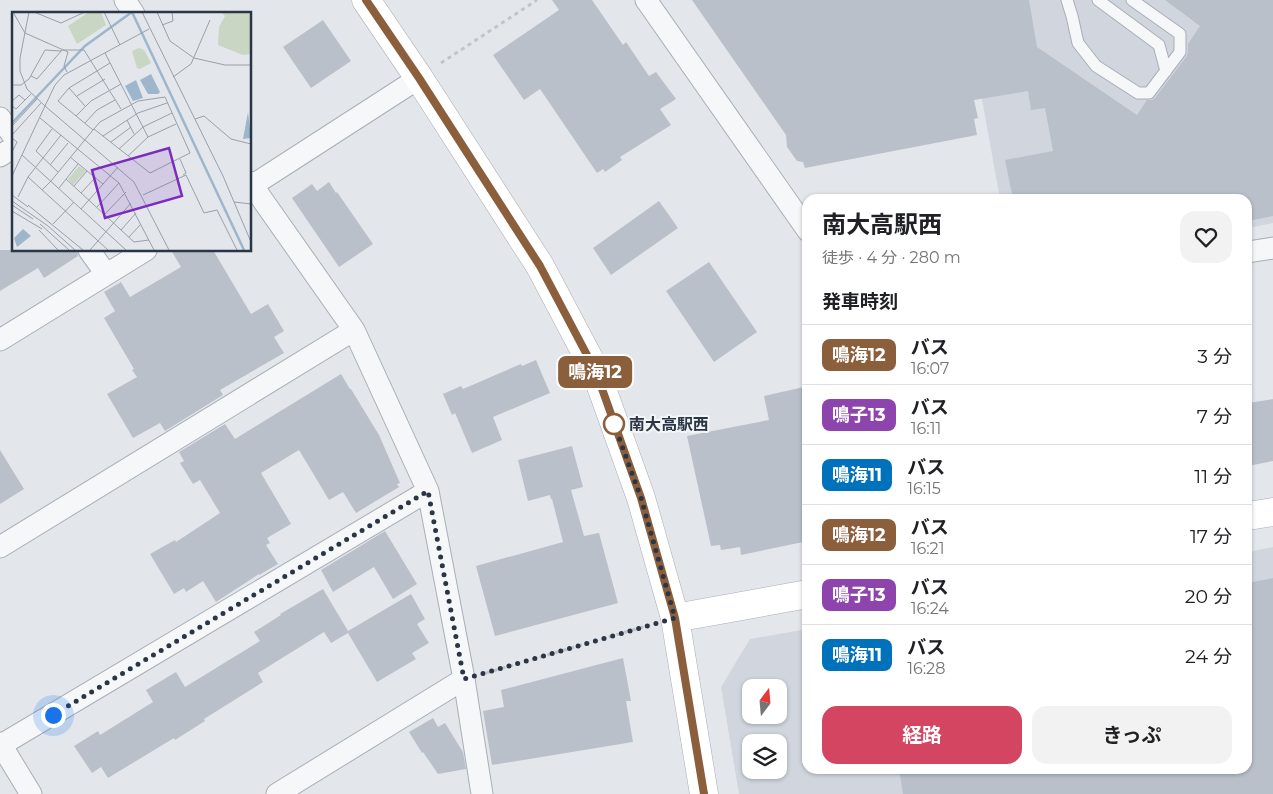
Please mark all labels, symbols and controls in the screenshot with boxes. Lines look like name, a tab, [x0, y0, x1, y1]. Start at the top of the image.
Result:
inset map	[12, 12, 251, 251]
text: 南大高駅西	[822, 210, 942, 239]
button: heart	[1180, 211, 1232, 263]
text: 徒歩 · 4 分 · 280 m	[822, 248, 961, 267]
text: 発車時刻	[822, 290, 898, 313]
text: バス	[911, 336, 949, 359]
text: 鳴海12	[832, 344, 886, 366]
text: 3 分	[1197, 345, 1232, 368]
line badge: 鳴海12	[560, 356, 630, 388]
text: 16:07	[911, 359, 950, 378]
text: 鳴海12	[568, 361, 622, 383]
text: バス	[911, 396, 949, 419]
text: 鳴子13	[832, 404, 886, 426]
text: 7 分	[1197, 405, 1232, 428]
marker: 南大高駅西	[603, 413, 625, 435]
place label: 南大高駅西	[629, 415, 709, 434]
text: 16:11	[911, 419, 941, 438]
text: バス	[907, 456, 945, 479]
text: 鳴海11	[832, 464, 882, 486]
text: 11 分	[1194, 465, 1232, 488]
text: 16:15	[907, 479, 941, 498]
text: バス	[911, 516, 949, 539]
text: 鳴海12	[832, 524, 886, 546]
text: 17 分	[1190, 525, 1232, 548]
text: 16:21	[911, 539, 944, 558]
text: バス	[911, 576, 949, 599]
text: 鳴子13	[832, 584, 886, 606]
text: 20 分	[1185, 585, 1232, 608]
text: 16:24	[911, 599, 949, 618]
text: バス	[907, 636, 945, 659]
text: 鳴海11	[832, 644, 882, 666]
text: 24 分	[1185, 645, 1232, 668]
text: 16:28	[907, 659, 945, 678]
north arrow	[742, 679, 788, 724]
map controls	[742, 679, 787, 779]
your location	[41, 703, 66, 728]
button: 経路	[822, 706, 1022, 764]
button: きっぷ	[1032, 706, 1232, 764]
button: layers	[742, 734, 787, 779]

